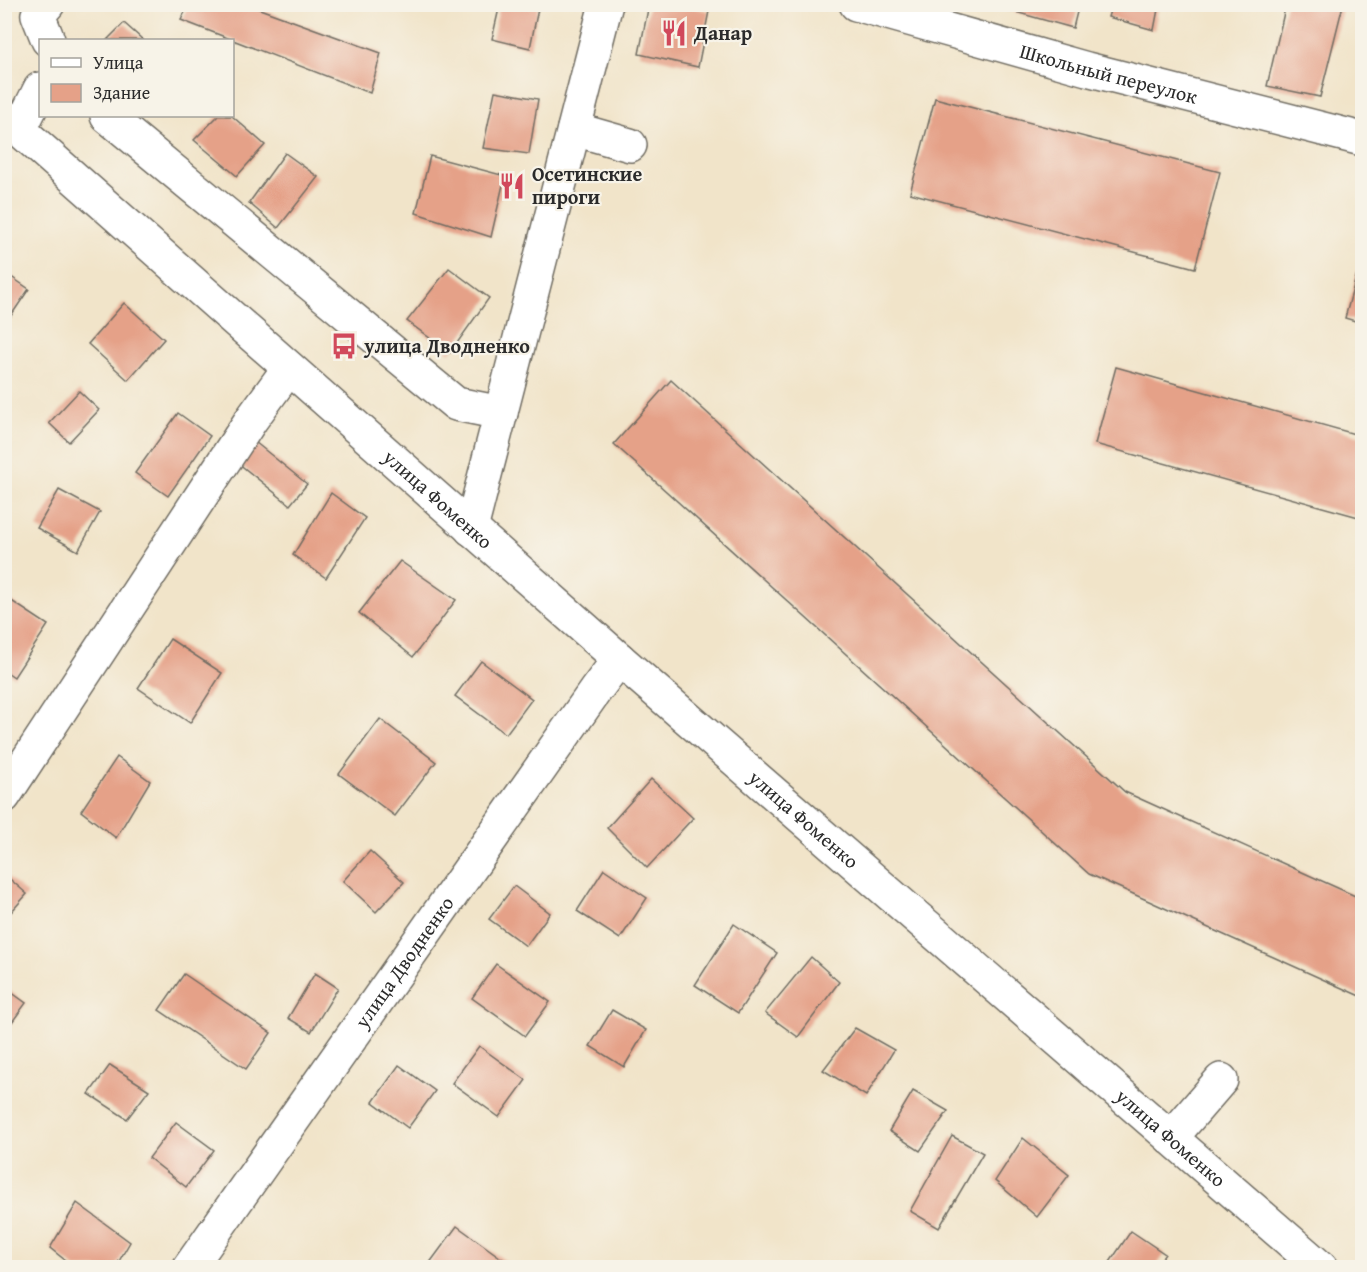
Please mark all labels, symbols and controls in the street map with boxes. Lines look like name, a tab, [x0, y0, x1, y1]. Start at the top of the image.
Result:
restaurant icon: Данар	[659, 18, 689, 48]
place label: Данар	[693, 18, 752, 47]
street label: Школьный переулок	[1017, 36, 1201, 111]
legend	[39, 39, 234, 117]
text: Улица	[93, 49, 144, 76]
text: Здание	[93, 79, 150, 106]
place label: Осетинские пироги	[532, 159, 642, 211]
restaurant icon: Осетинские пироги	[497, 171, 527, 201]
bus stop icon: улица Дводненко	[329, 331, 359, 361]
place label: улица Дводненко	[363, 331, 530, 360]
street label: улица Фоменко	[376, 442, 500, 555]
street label: улица Фоменко	[742, 762, 866, 875]
street label: улица Дводненко	[347, 890, 460, 1035]
street label: улица Фоменко	[1109, 1081, 1233, 1193]

